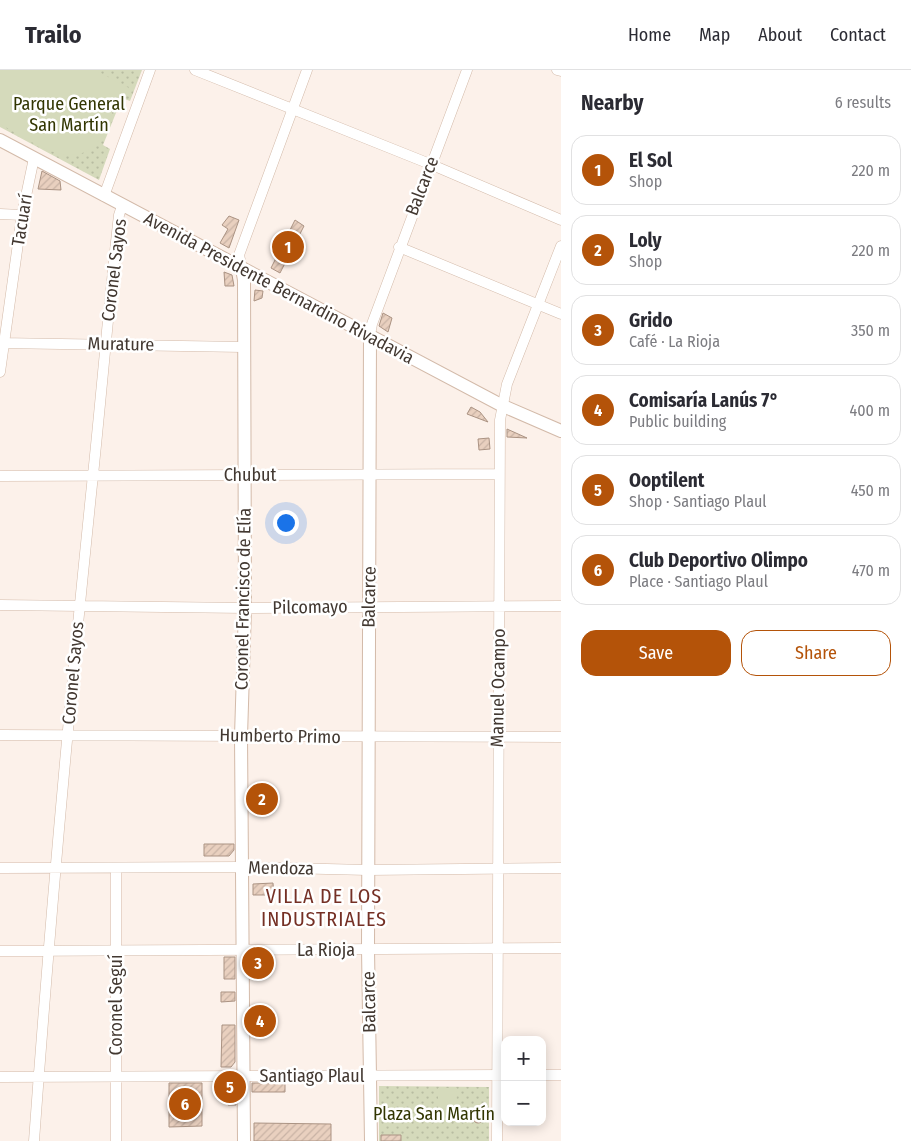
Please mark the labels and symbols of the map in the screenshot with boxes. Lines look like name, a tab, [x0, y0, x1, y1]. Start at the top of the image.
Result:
park label: Parque General San Martín	[13, 93, 125, 136]
street label: Balcarce	[401, 153, 443, 219]
street label: Tacuarí	[7, 192, 37, 248]
street label: Avenida Presidente Bernardino Rivadavia	[140, 207, 418, 369]
street label: Coronel Sayos	[97, 217, 131, 323]
pin: 1	[272, 228, 304, 266]
street label: Murature	[87, 332, 155, 356]
street label: Chubut	[224, 464, 276, 486]
street label: Coronel Francisco de Elía	[230, 507, 256, 690]
your location	[273, 510, 299, 536]
street label: Balcarce	[357, 566, 381, 628]
street label: Pilcomayo	[272, 595, 348, 619]
street label: Coronel Sayos	[58, 620, 88, 725]
street label: Manuel Ocampo	[486, 628, 510, 748]
street label: Humberto Primo	[219, 724, 341, 748]
pin: 2	[246, 780, 278, 818]
street label: Mendoza	[248, 856, 314, 880]
district label: VILLA DE LOS INDUSTRIALES	[261, 884, 387, 931]
street label: La Rioja	[297, 939, 355, 961]
pin: 3	[242, 944, 274, 982]
street label: Coronel Seguí	[105, 954, 127, 1055]
street label: Balcarce	[357, 971, 381, 1033]
pin: 4	[244, 1002, 276, 1040]
street label: Santiago Plaul	[259, 1065, 365, 1087]
pin: 5	[214, 1068, 246, 1106]
pin: 6	[169, 1085, 201, 1123]
park label: Plaza San Martín	[373, 1103, 495, 1125]

